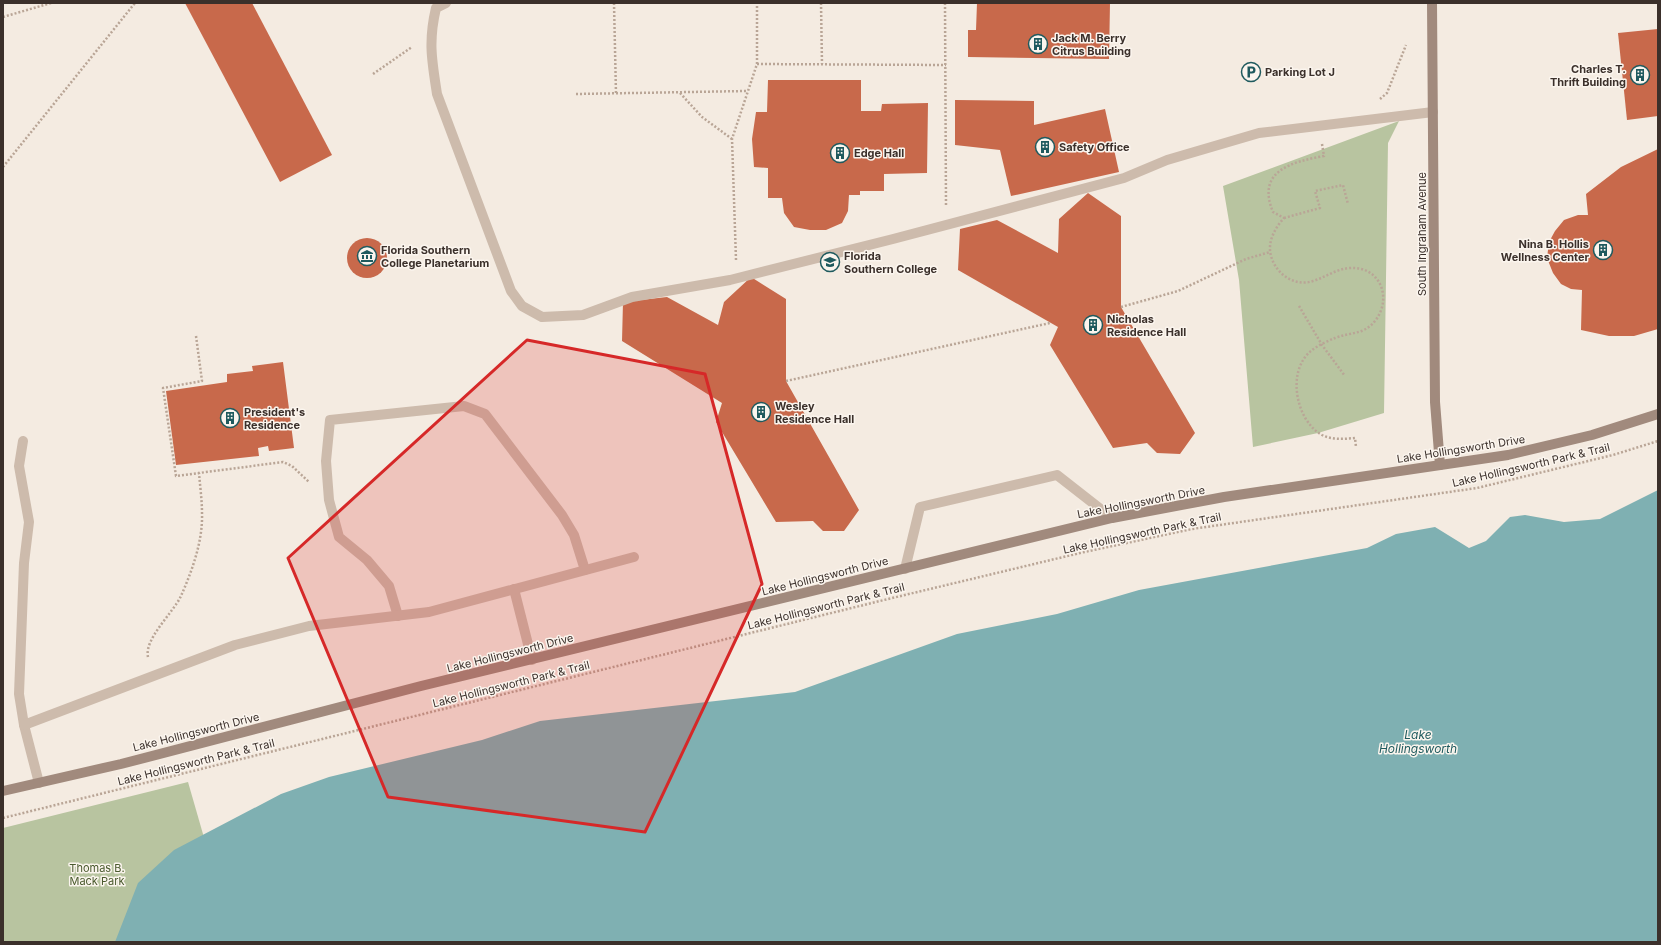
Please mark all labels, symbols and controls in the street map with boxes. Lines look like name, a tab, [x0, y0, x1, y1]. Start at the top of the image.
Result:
place label: Jack M. Berry Citrus Building	[1052, 31, 1131, 58]
building icon: Jack M. Berry Citrus Building	[1027, 33, 1049, 55]
parking icon: Parking Lot J	[1240, 61, 1262, 83]
place label: Charles T. Thrift Building	[1550, 62, 1626, 89]
building icon: Charles T. Thrift Building	[1629, 64, 1651, 86]
place label: Parking Lot J	[1265, 65, 1335, 79]
building icon: Safety Office	[1034, 136, 1056, 158]
place label: Safety Office	[1059, 140, 1130, 154]
building icon: Edge Hall	[829, 142, 851, 164]
place label: Edge Hall	[854, 146, 904, 160]
street label: South Ingraham Avenue	[1415, 172, 1429, 296]
place label: Nina B. Hollis Wellness Center	[1501, 237, 1590, 264]
building icon: Nina B. Hollis Wellness Center	[1592, 239, 1614, 261]
place label: Florida Southern College Planetarium	[381, 243, 489, 270]
museum icon: Florida Southern College Planetarium	[356, 245, 378, 267]
place label: Florida Southern College	[844, 249, 938, 276]
school or university icon: Florida Southern College	[819, 251, 841, 273]
place label: Nicholas Residence Hall	[1107, 312, 1186, 339]
building icon: Nicholas Residence Hall	[1082, 314, 1104, 336]
place label: Wesley Residence Hall	[775, 399, 854, 426]
building icon: Wesley Residence Hall	[750, 401, 772, 423]
place label: President's Residence	[244, 405, 305, 432]
building icon: President's Residence	[219, 407, 241, 429]
street label: Lake Hollingsworth Drive	[1396, 432, 1526, 466]
street label: Lake Hollingsworth Park & Trail	[1451, 440, 1611, 490]
street label: Lake Hollingsworth Drive	[1076, 483, 1206, 521]
street label: Lake Hollingsworth Park & Trail	[1062, 509, 1222, 557]
street label: Lake Hollingsworth Drive	[760, 554, 890, 598]
street label: Lake Hollingsworth Park & Trail	[746, 580, 906, 632]
street label: Lake Hollingsworth Drive	[445, 631, 575, 675]
street label: Lake Hollingsworth Park & Trail	[431, 658, 591, 710]
street label: Lake Hollingsworth Drive	[131, 710, 261, 754]
water label: Lake Hollingsworth	[1379, 727, 1457, 756]
street label: Lake Hollingsworth Park & Trail	[116, 736, 276, 788]
park label: Thomas B. Mack Park	[69, 861, 125, 888]

